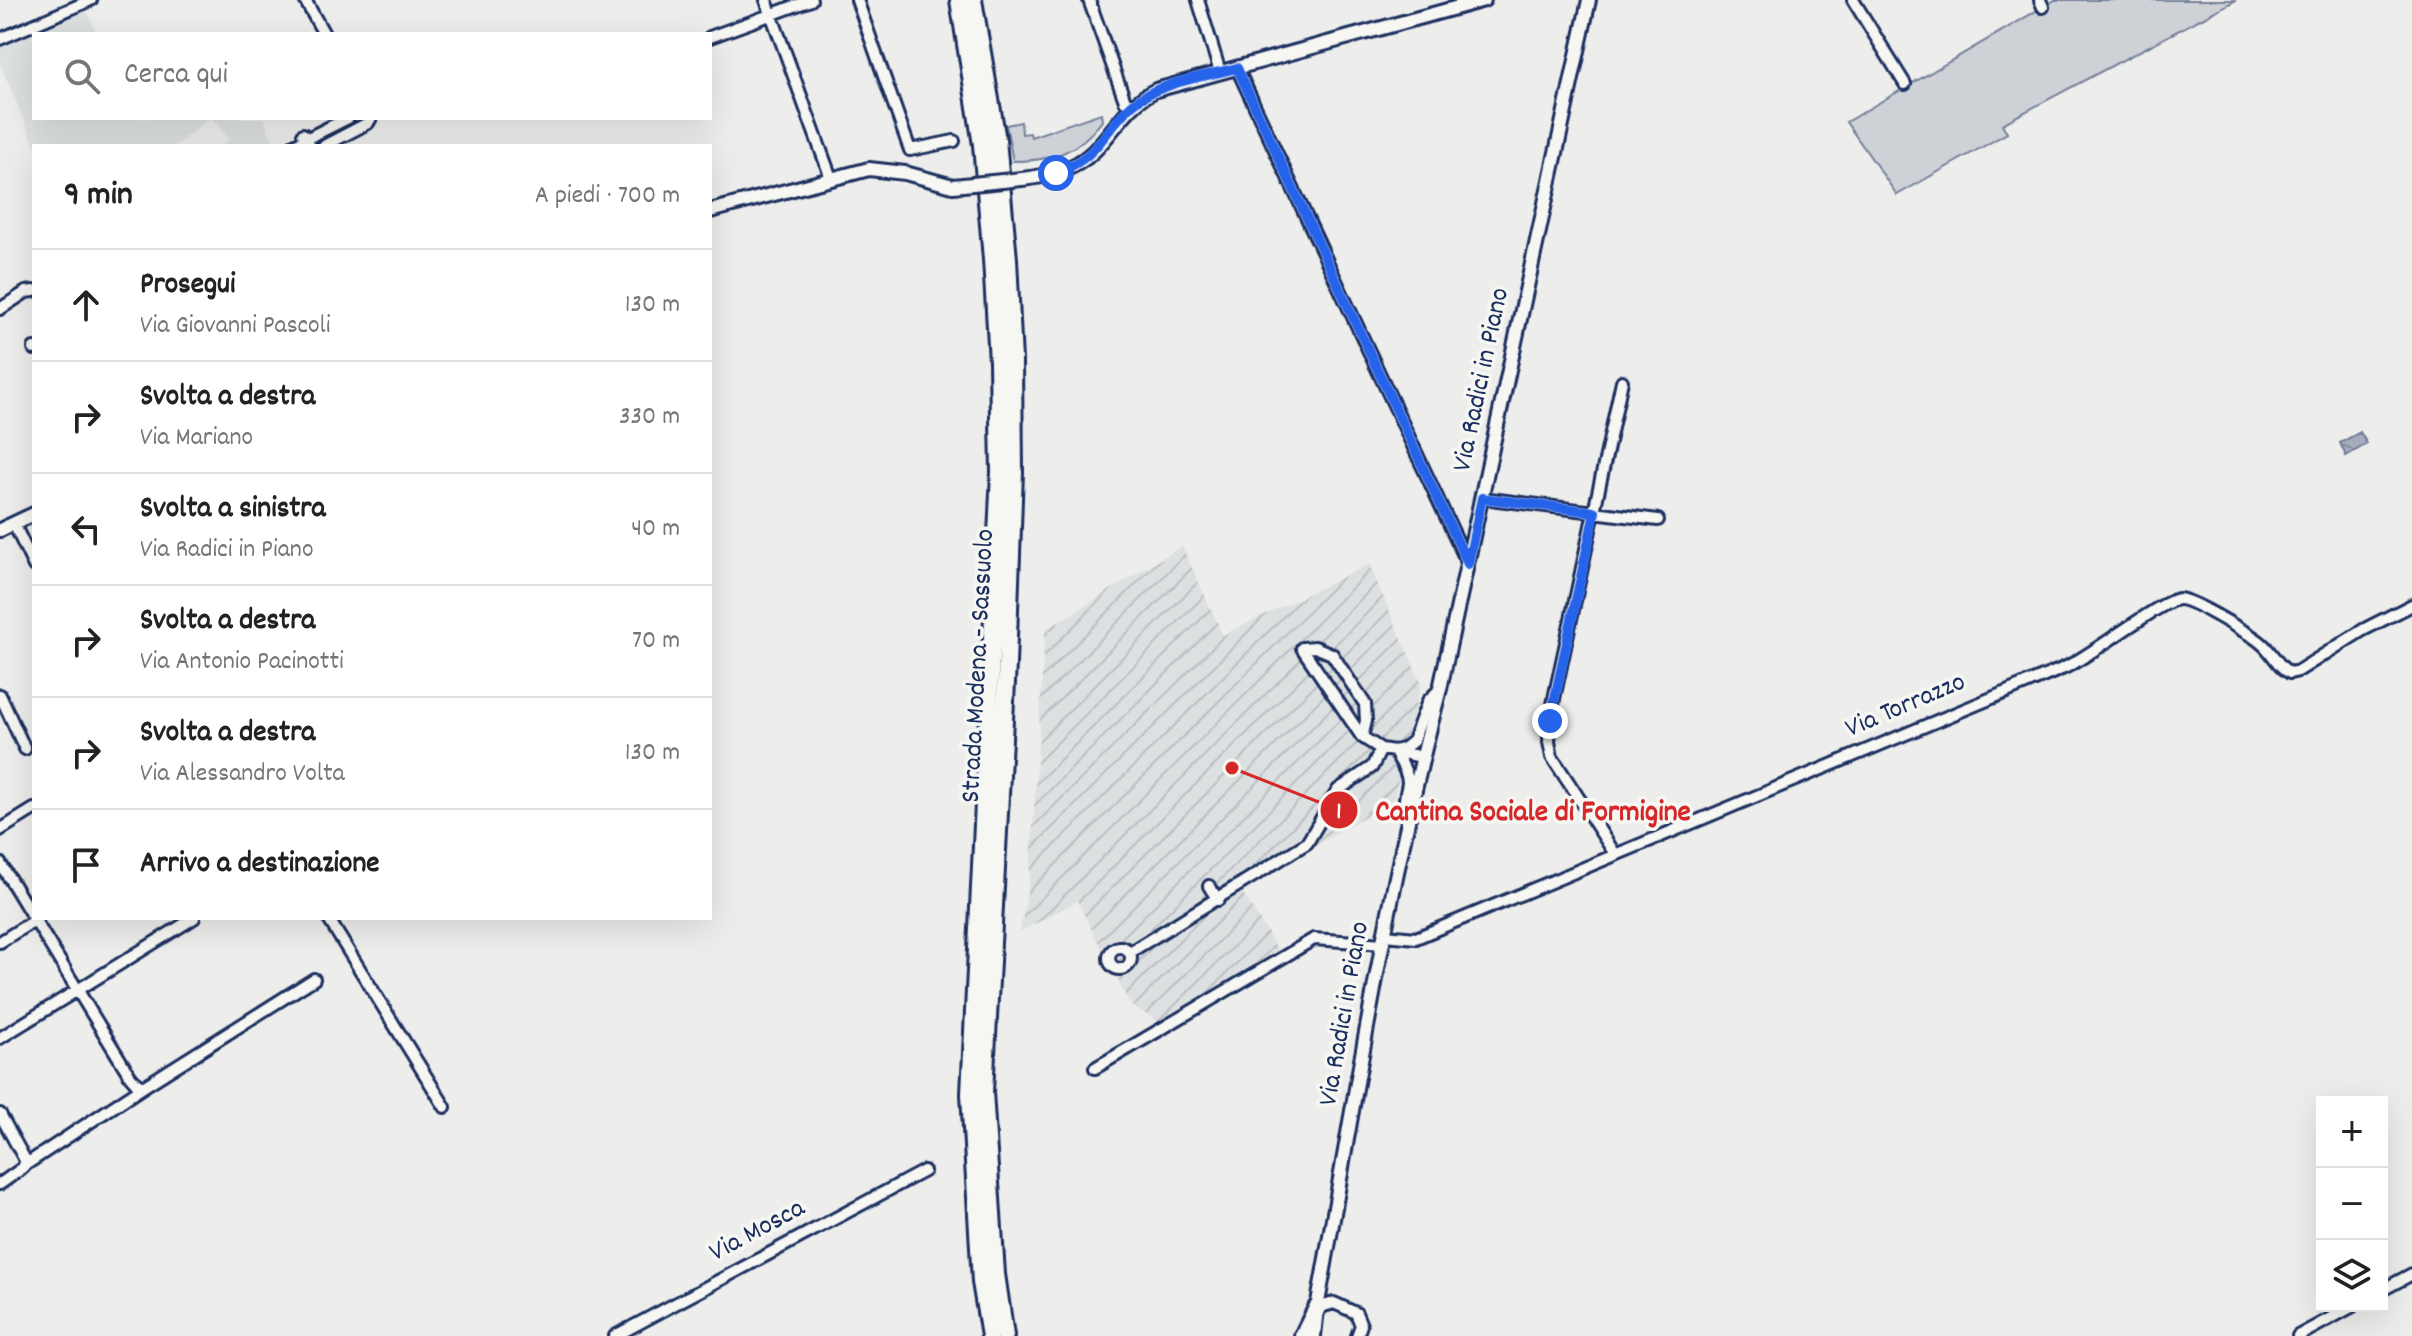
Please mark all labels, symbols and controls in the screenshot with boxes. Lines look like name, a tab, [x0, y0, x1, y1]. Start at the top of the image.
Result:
search box	[32, 32, 712, 120]
icon: search	[60, 54, 104, 98]
text: Cerca qui	[124, 55, 228, 98]
route start	[1038, 155, 1074, 191]
text: 9 min	[64, 172, 133, 221]
text: A piedi · 700 m	[535, 178, 680, 215]
text: Prosegui	[140, 265, 236, 308]
icon: ahead	[64, 283, 108, 327]
street label: Via Radici in Piano	[1444, 284, 1522, 476]
text: 130 m	[625, 287, 680, 324]
text: Via Giovanni Pascoli	[140, 308, 331, 345]
text: Svolta a destra	[140, 377, 315, 420]
icon: right	[64, 395, 108, 439]
text: 330 m	[619, 399, 680, 436]
text: Via Mariano	[140, 420, 253, 457]
text: Svolta a sinistra	[140, 489, 326, 532]
icon: left	[64, 507, 108, 551]
text: 40 m	[631, 511, 680, 548]
street label: Strada Modena - Sassuolo	[953, 528, 1007, 804]
text: Via Radici in Piano	[140, 532, 313, 569]
text: Svolta a destra	[140, 601, 315, 644]
icon: right	[64, 619, 108, 663]
text: 70 m	[632, 623, 680, 660]
text: Via Antonio Pacinotti	[140, 644, 344, 681]
street label: Via Torrazzo	[1840, 664, 1972, 750]
route end	[1532, 703, 1568, 739]
text: Svolta a destra	[140, 713, 315, 756]
icon: right	[64, 731, 108, 775]
text: 130 m	[625, 735, 680, 772]
text: Via Alessandro Volta	[140, 756, 345, 793]
callout: Cantina Sociale di Formigine	[1319, 783, 1706, 837]
text: Cantina Sociale di Formigine	[1375, 793, 1691, 836]
text: 1	[1336, 796, 1342, 830]
icon: arrive	[64, 843, 108, 887]
text: Arrivo a destinazione	[140, 844, 380, 887]
street label: Via Radici in Piano	[1310, 919, 1382, 1109]
map controls	[2316, 1096, 2388, 1312]
button: +	[2316, 1096, 2388, 1168]
button: −	[2316, 1168, 2388, 1240]
street label: Via Mosca	[703, 1190, 814, 1274]
button: layers	[2316, 1240, 2388, 1312]

